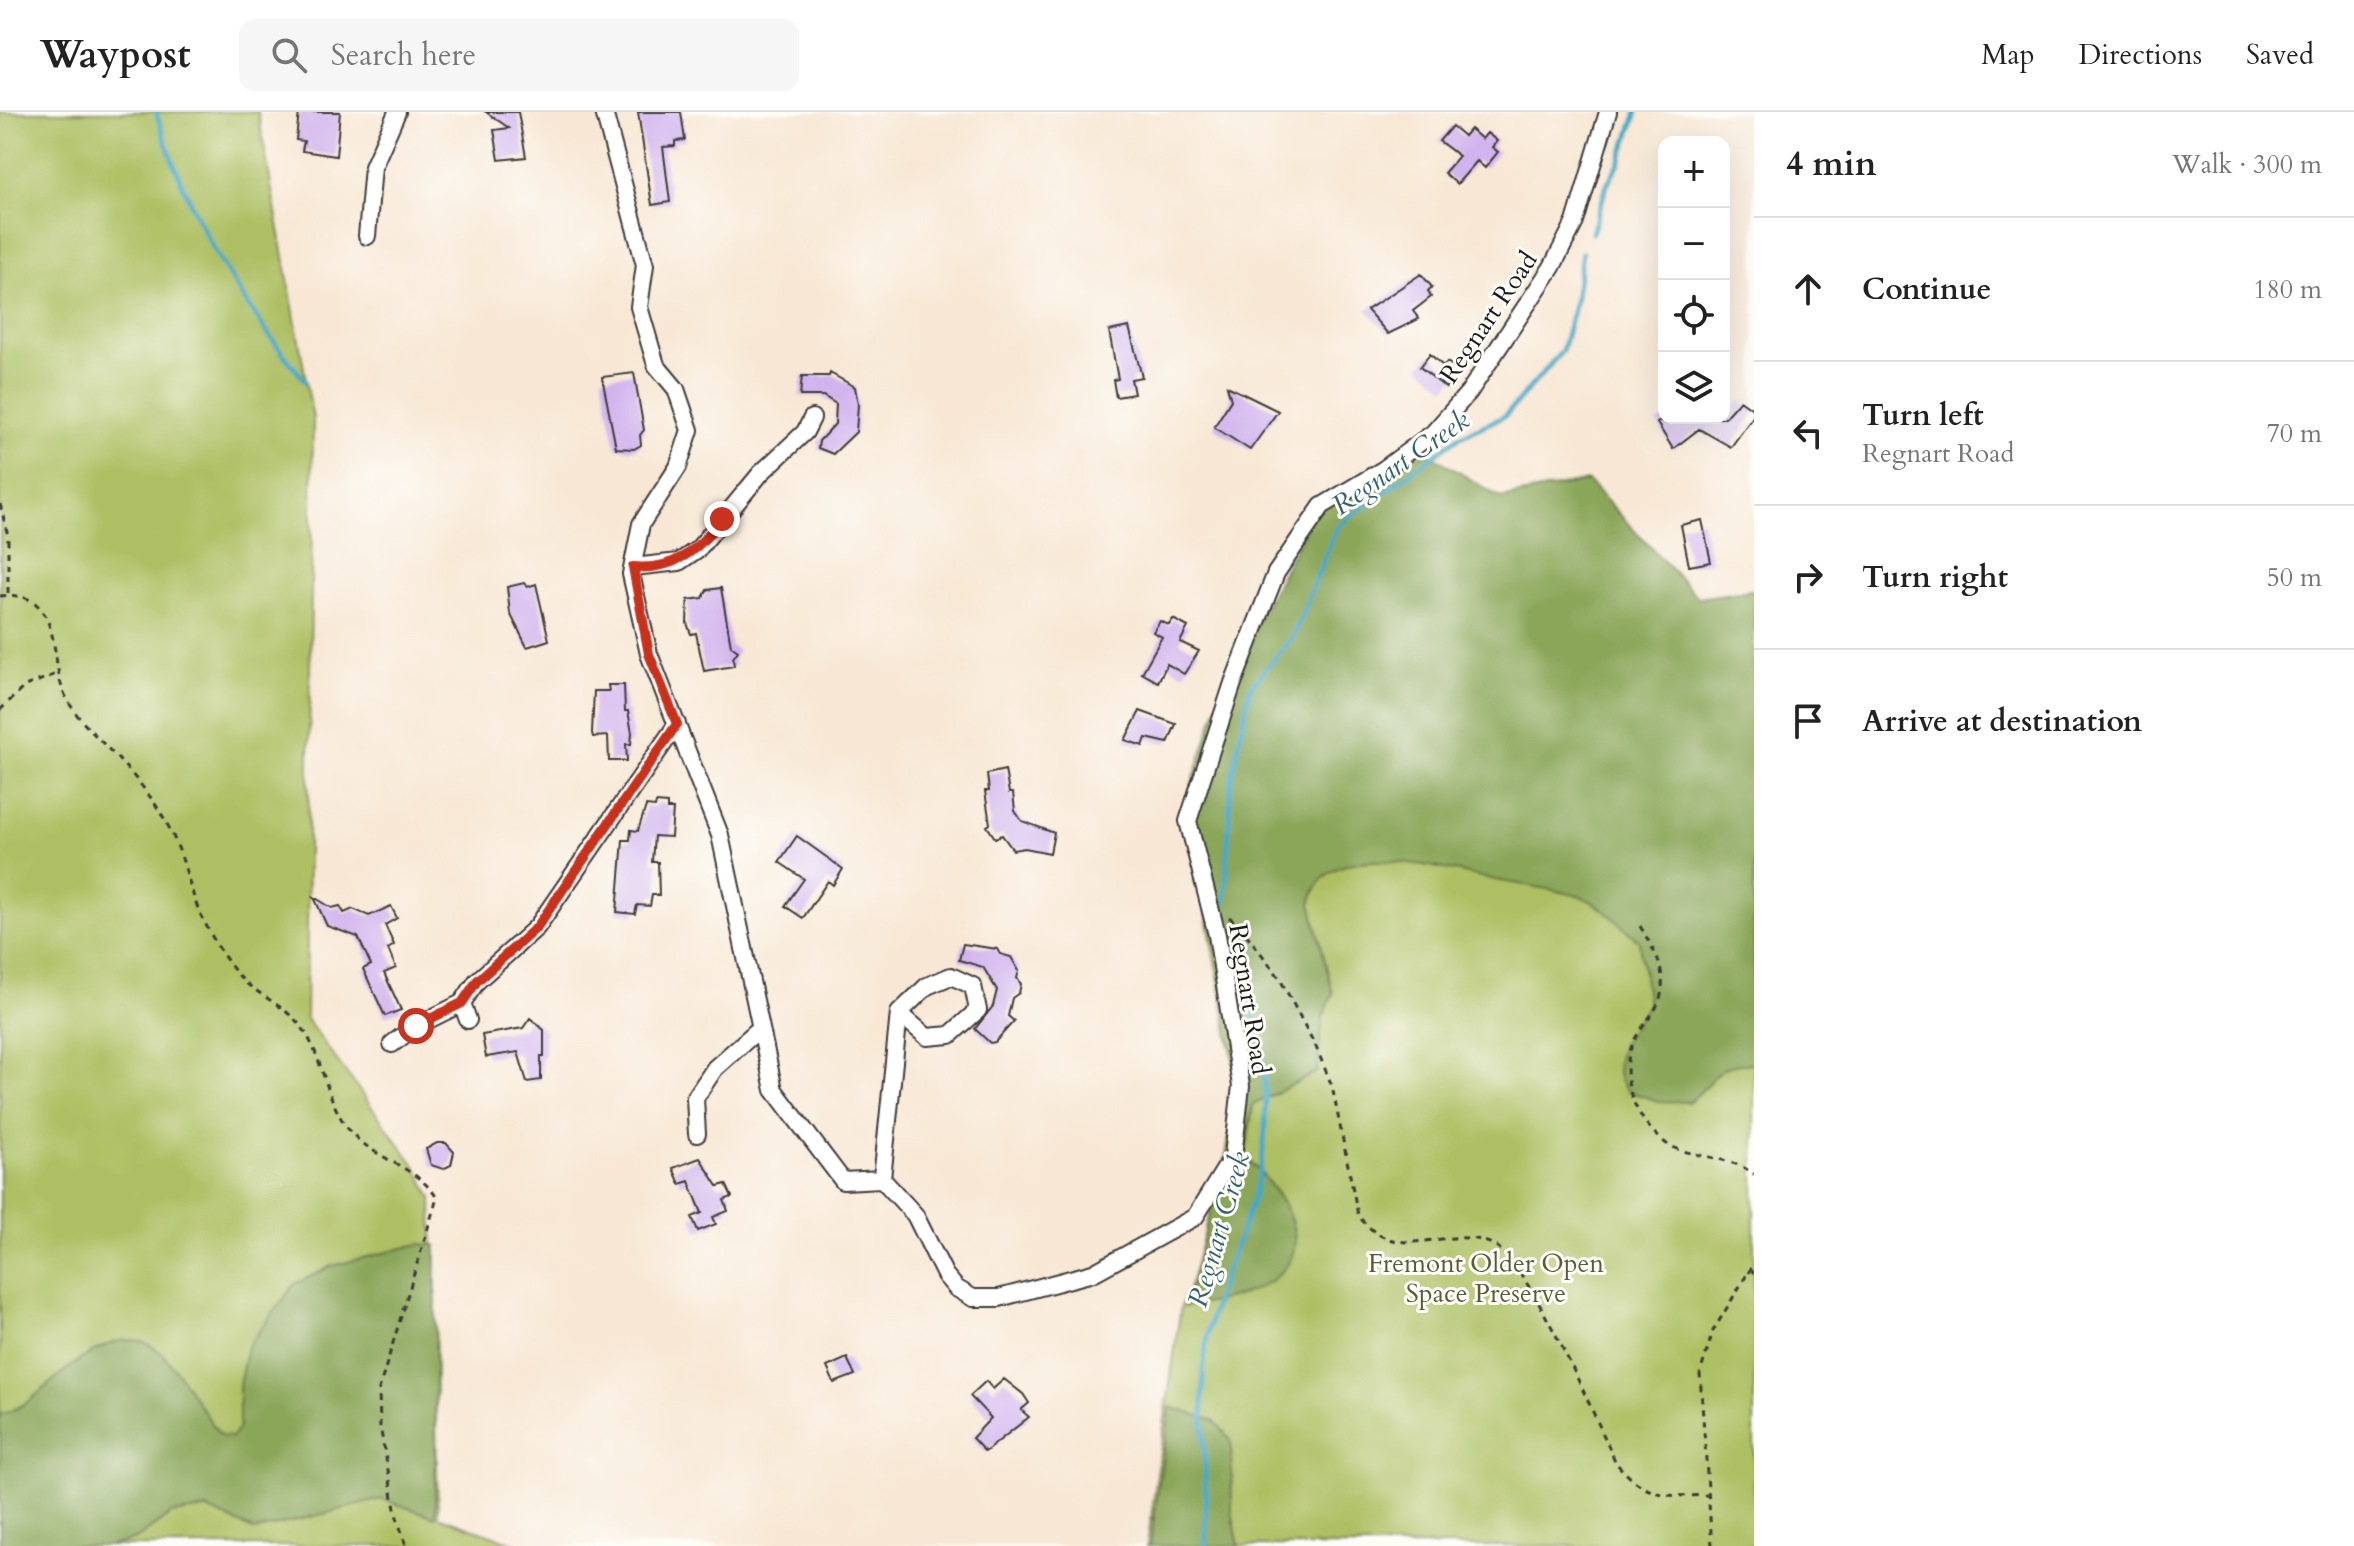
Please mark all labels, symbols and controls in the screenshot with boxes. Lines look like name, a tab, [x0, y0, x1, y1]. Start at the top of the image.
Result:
search box	[239, 19, 799, 91]
text: Waypost	[40, 29, 191, 81]
icon: search	[267, 33, 311, 77]
text: Search here	[331, 35, 476, 76]
text: Map	[1981, 36, 2035, 74]
text: Directions	[2079, 36, 2202, 74]
text: Saved	[2246, 36, 2314, 74]
map controls	[1658, 136, 1730, 424]
button: +	[1658, 136, 1730, 208]
text: 4 min	[1786, 141, 1877, 187]
text: Walk · 300 m	[2172, 147, 2322, 182]
button: −	[1658, 208, 1730, 280]
street label: Regnart Road	[1431, 244, 1546, 390]
icon: ahead	[1786, 267, 1830, 311]
text: Continue	[1862, 269, 1991, 310]
text: 180 m	[2253, 272, 2322, 307]
button: locate	[1658, 280, 1730, 352]
button: layers	[1658, 352, 1730, 424]
text: Turn left	[1862, 395, 1984, 436]
water label: Regnart Creek	[1324, 401, 1477, 524]
icon: left	[1786, 411, 1830, 455]
text: 70 m	[2266, 416, 2322, 451]
text: Regnart Road	[1862, 436, 2014, 471]
route end	[704, 501, 740, 537]
icon: right	[1786, 555, 1830, 599]
text: Turn right	[1862, 557, 2008, 598]
text: 50 m	[2266, 560, 2322, 595]
icon: arrive	[1786, 699, 1830, 743]
text: Arrive at destination	[1862, 701, 2142, 742]
street label: Regnart Road	[1220, 921, 1279, 1077]
route start	[398, 1008, 434, 1044]
water label: Regnart Creek	[1179, 1147, 1259, 1311]
park label: Fremont Older Open Space Preserve	[1368, 1246, 1604, 1311]

